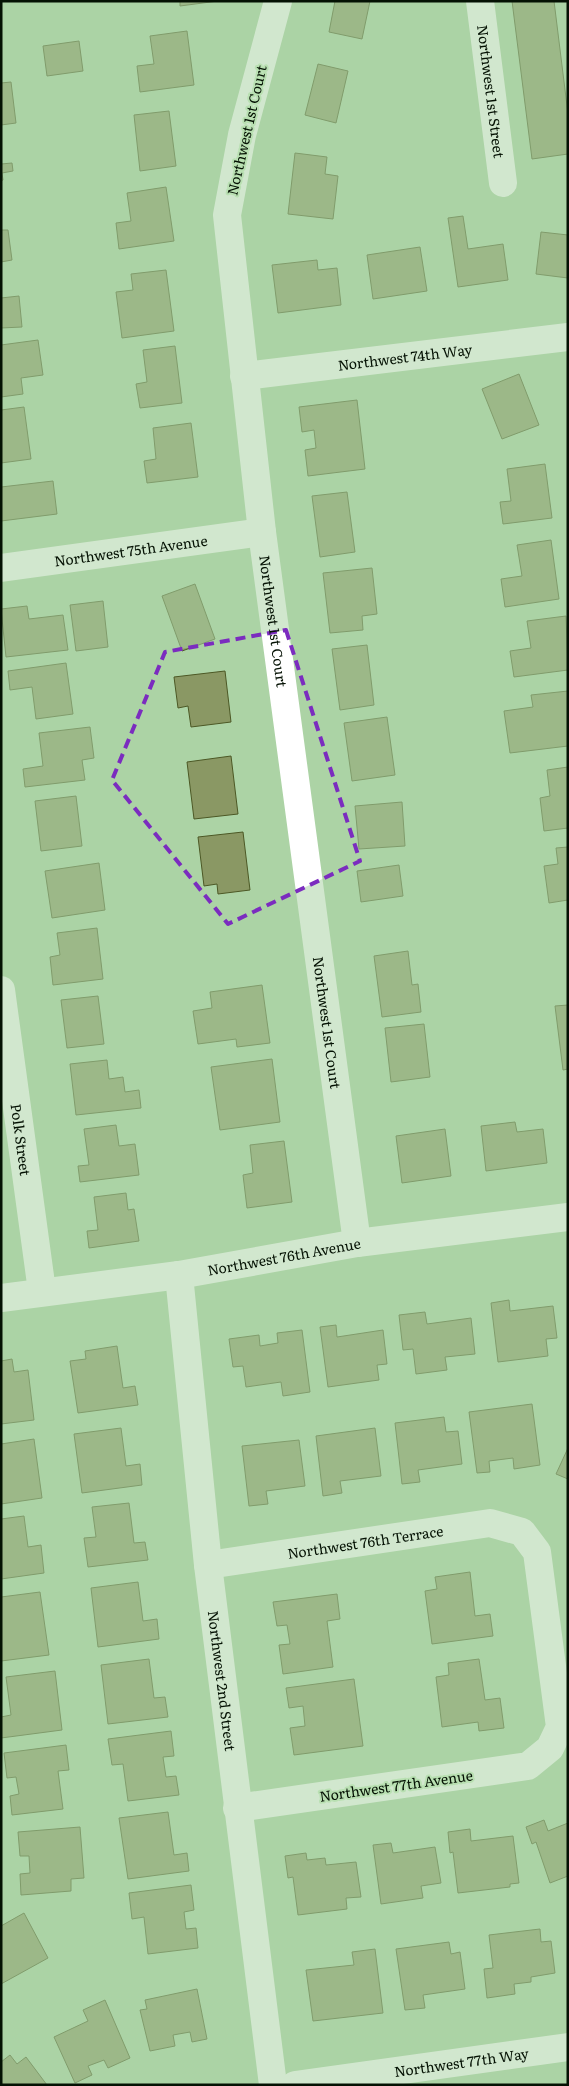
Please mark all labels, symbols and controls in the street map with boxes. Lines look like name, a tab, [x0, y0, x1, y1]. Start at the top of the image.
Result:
street label: Northwest 1st Street	[473, 23, 510, 159]
street label: Northwest 1st Court	[221, 63, 271, 197]
street label: Northwest 74th Way	[337, 339, 474, 375]
street label: Northwest 75th Avenue	[53, 530, 209, 571]
street label: Northwest 1st Court	[255, 554, 293, 689]
street label: Northwest 1st Court	[309, 955, 346, 1090]
street label: Polk Street	[7, 1102, 36, 1177]
street label: Northwest 76th Avenue	[206, 1233, 362, 1280]
street label: Northwest 76th Terrace	[286, 1520, 445, 1563]
street label: Northwest 2nd Street	[204, 1609, 241, 1752]
street label: Northwest 77th Avenue	[318, 1764, 474, 1806]
street label: Northwest 77th Way	[393, 2042, 531, 2081]

